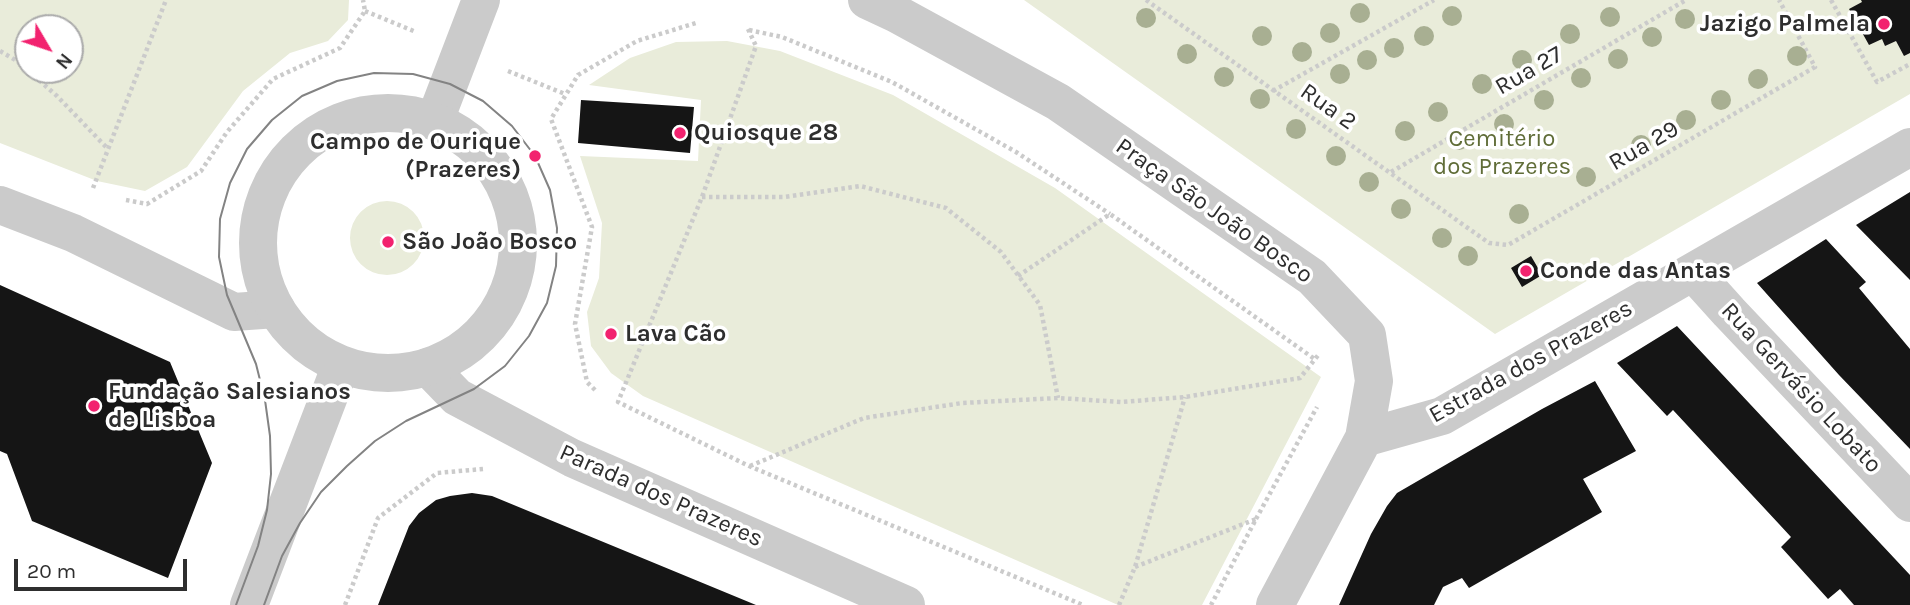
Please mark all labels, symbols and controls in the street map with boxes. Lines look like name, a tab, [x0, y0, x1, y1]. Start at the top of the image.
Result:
place label: Jazigo Palmela	[1700, 10, 1870, 38]
north arrow	[14, 14, 84, 84]
marker: Jazigo Palmela	[1876, 16, 1892, 32]
street label: Rua 27	[1490, 40, 1568, 102]
text: N	[51, 49, 77, 73]
street label: Rua 2	[1294, 77, 1362, 137]
street label: Rua 29	[1604, 115, 1684, 177]
place label: Quiosque 28	[694, 119, 838, 147]
marker: Quiosque 28	[672, 125, 688, 141]
park label: Cemitério dos Prazeres	[1433, 125, 1571, 181]
place label: Campo de Ourique (Prazeres)	[310, 128, 521, 184]
street label: Praça São João Bosco	[1110, 132, 1318, 290]
marker: Campo de Ourique (Prazeres)	[527, 148, 543, 164]
place label: São João Bosco	[402, 228, 577, 256]
marker: São João Bosco	[380, 234, 396, 250]
place label: Conde das Antas	[1540, 257, 1731, 285]
marker: Conde das Antas	[1518, 263, 1534, 279]
street label: Estrada dos Prazeres	[1424, 294, 1638, 430]
street label: Rua Gervásio Lobato	[1715, 297, 1887, 479]
place label: Lava Cão	[625, 320, 726, 348]
marker: Lava Cão	[603, 326, 619, 342]
place label: Fundação Salesianos de Lisboa	[108, 378, 351, 434]
marker: Fundação Salesianos de Lisboa	[86, 398, 102, 414]
street label: Parada dos Prazeres	[555, 438, 767, 554]
scale bar	[18, 546, 191, 590]
text: 20 m	[27, 559, 76, 583]

